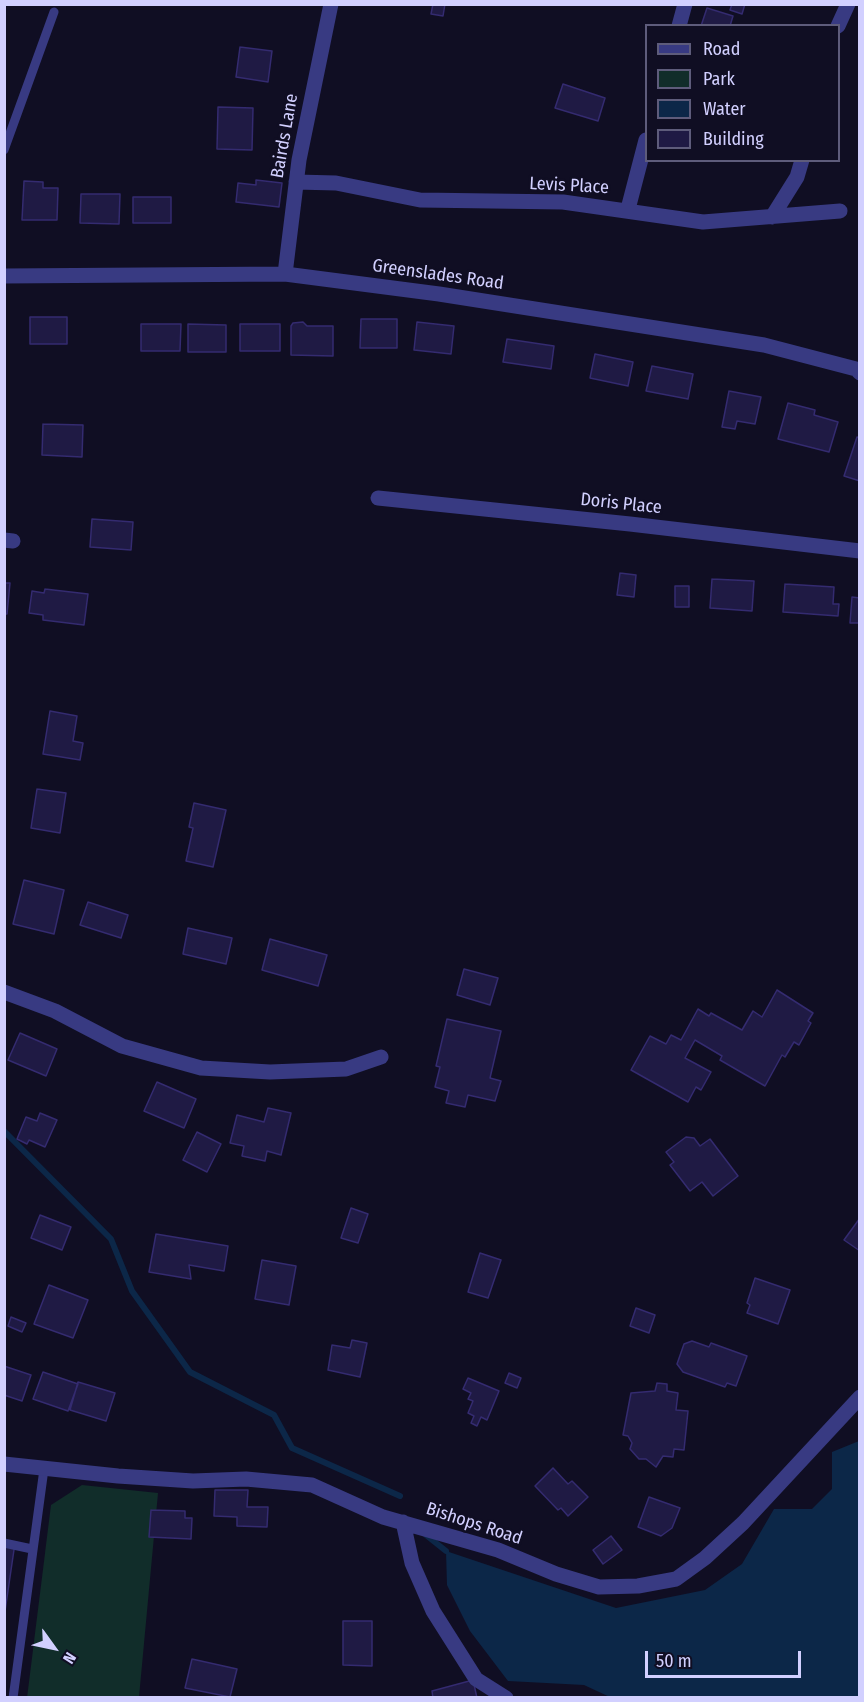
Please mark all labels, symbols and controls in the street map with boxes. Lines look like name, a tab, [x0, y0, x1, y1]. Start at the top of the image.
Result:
legend	[645, 24, 840, 162]
text: Road	[703, 38, 740, 60]
text: Park	[703, 68, 735, 90]
street label: Bairds Lane	[267, 92, 303, 180]
text: Water	[703, 98, 746, 120]
text: Building	[703, 128, 764, 150]
street label: Levis Place	[529, 173, 609, 199]
street label: Greenslades Road	[371, 255, 505, 295]
street label: Doris Place	[579, 489, 663, 519]
street label: Bishops Road	[423, 1498, 525, 1550]
north arrow	[24, 1618, 84, 1678]
scale bar	[648, 1639, 804, 1677]
text: N	[59, 1649, 80, 1667]
text: 50 m	[656, 1650, 692, 1672]

